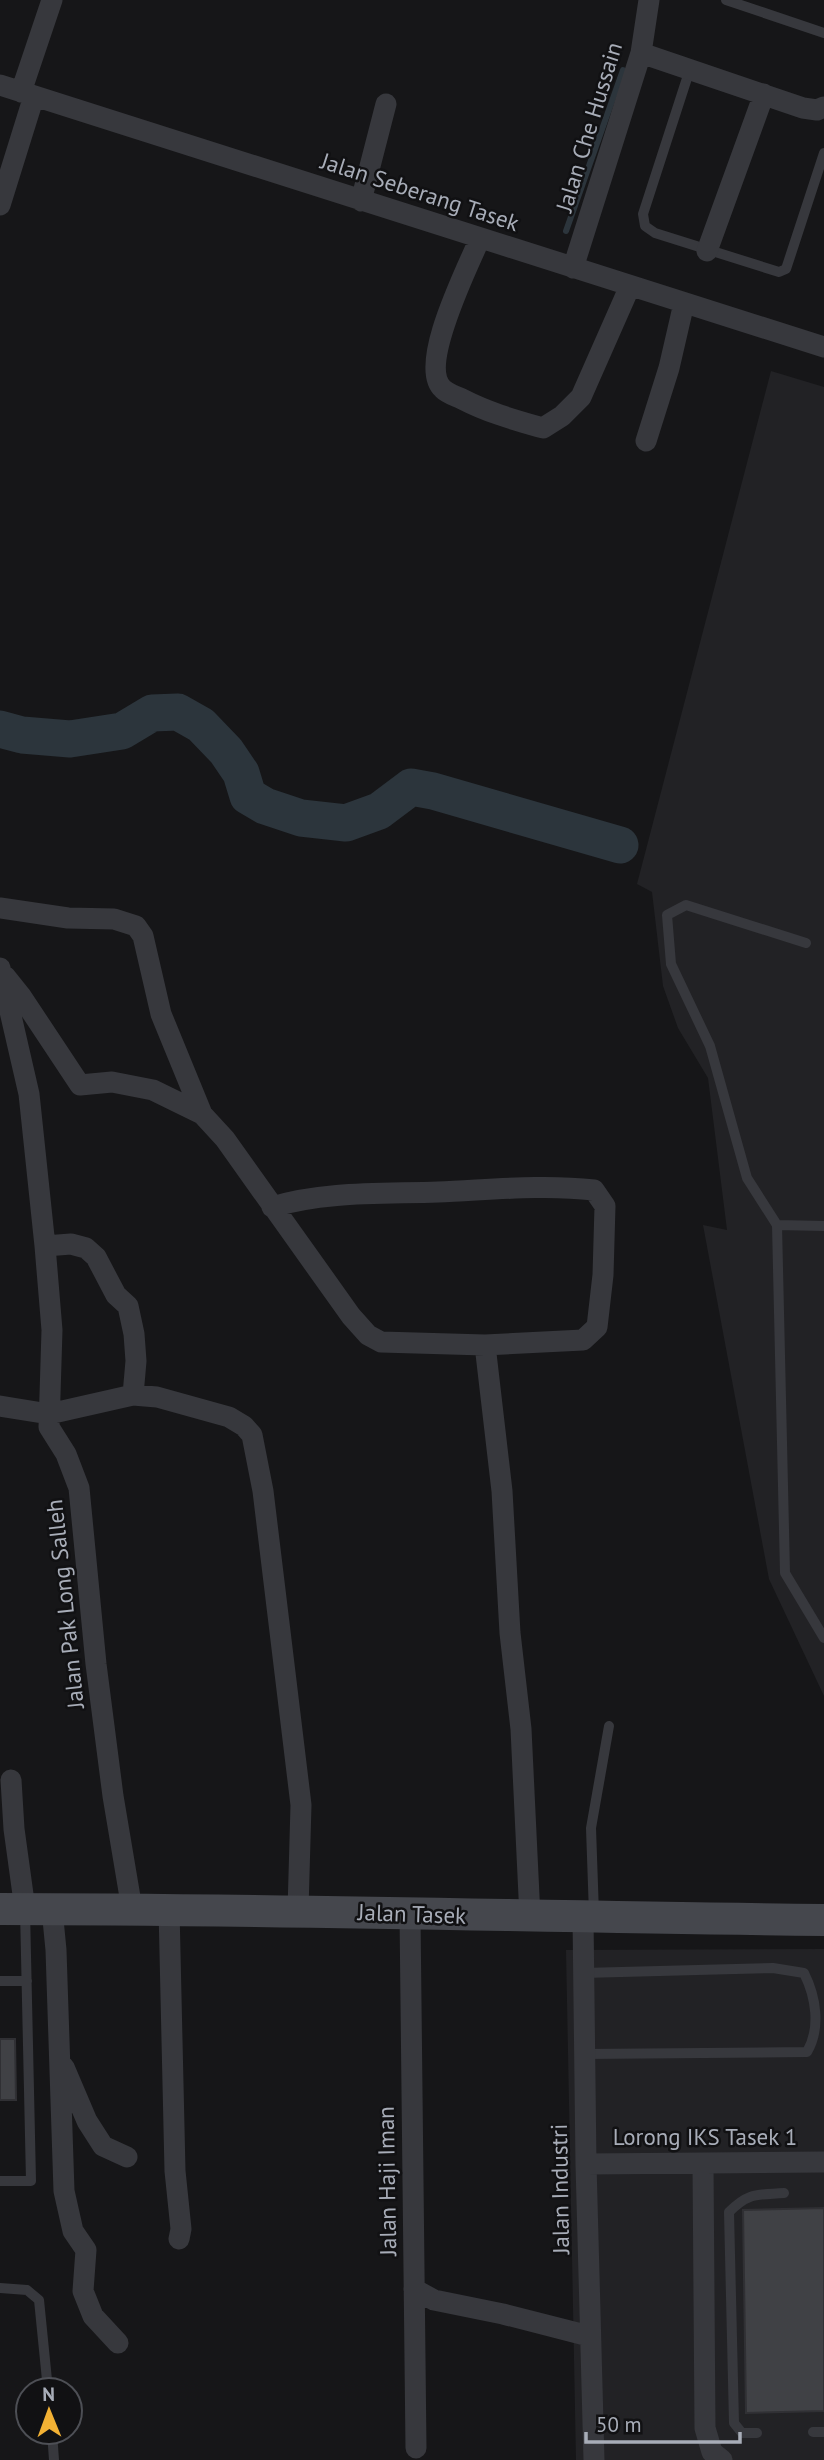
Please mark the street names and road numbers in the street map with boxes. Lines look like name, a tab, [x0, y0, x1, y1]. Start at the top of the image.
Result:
street label: Jalan Che Hussain	[549, 39, 628, 216]
street label: Jalan Seberang Tasek	[316, 145, 523, 237]
street label: Jalan Pak Long Salleh	[39, 1498, 90, 1711]
street label: Jalan Tasek	[356, 1897, 467, 1930]
street label: Jalan Haji Iman	[371, 2106, 402, 2257]
street label: Lorong IKS Tasek 1	[613, 2122, 797, 2151]
street label: Jalan Industri	[544, 2124, 575, 2255]

